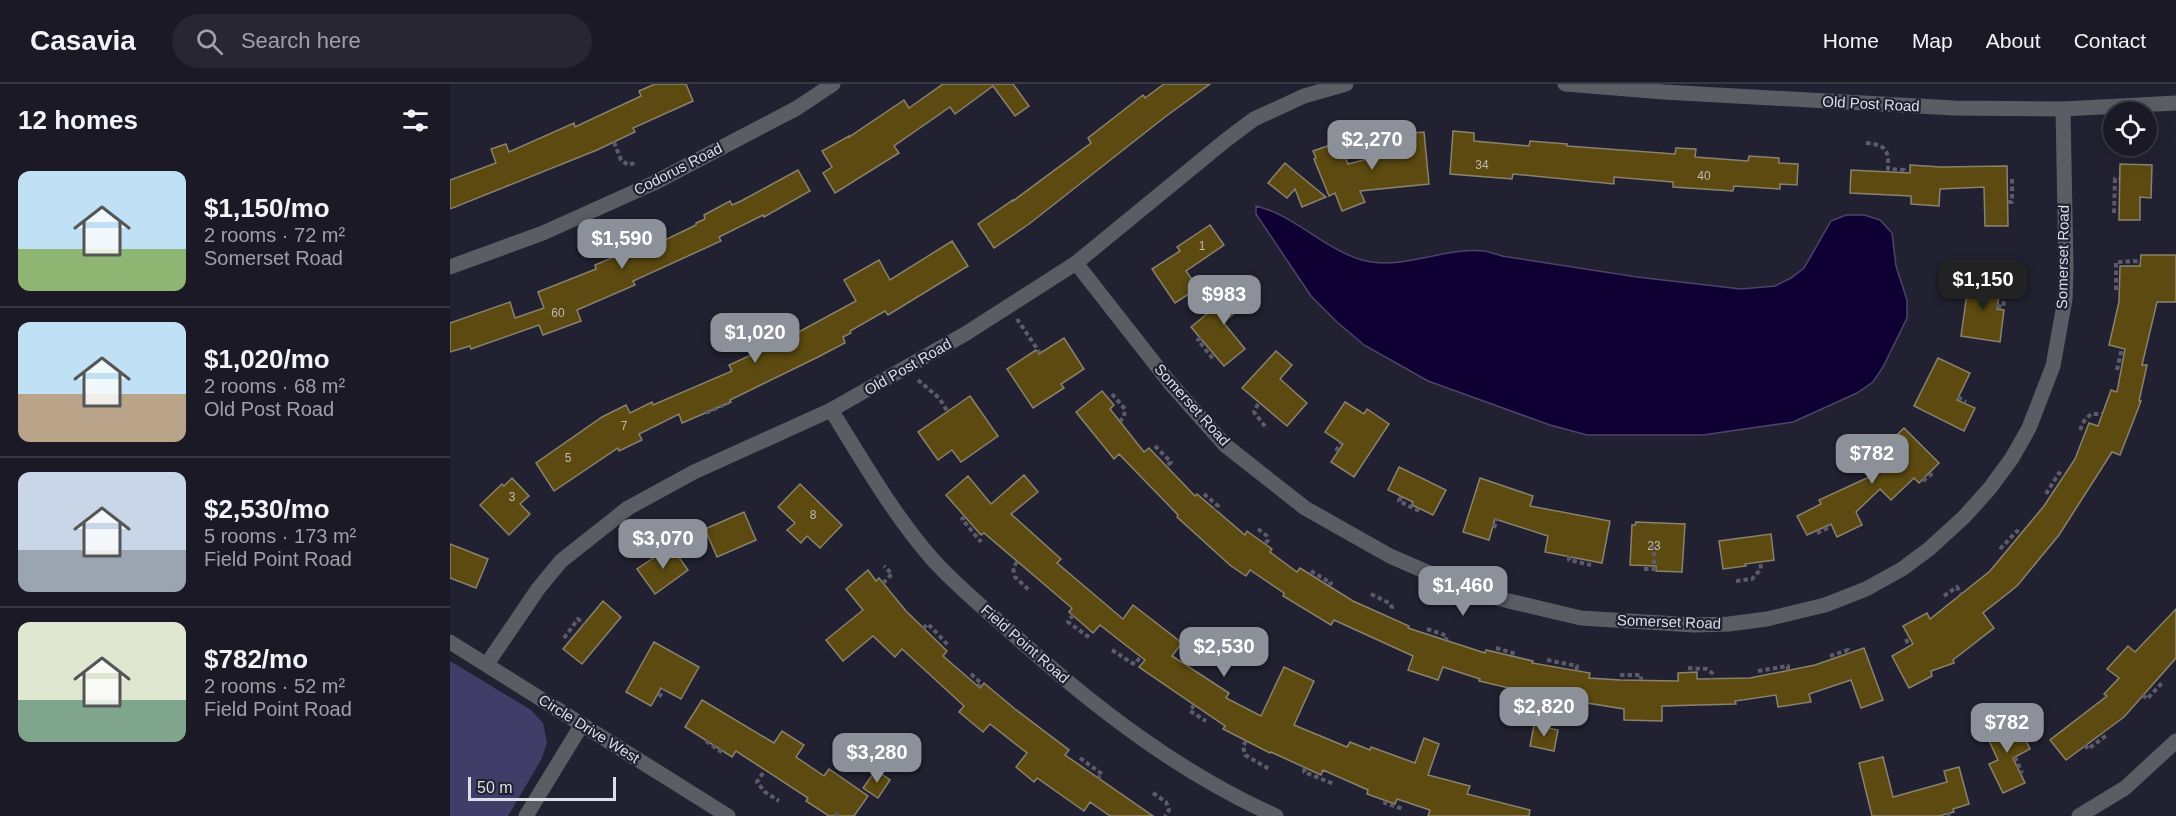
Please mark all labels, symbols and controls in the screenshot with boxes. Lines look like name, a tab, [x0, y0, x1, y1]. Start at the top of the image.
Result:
search box	[172, 14, 592, 68]
text: Casavia	[30, 25, 136, 56]
icon: search	[193, 25, 226, 58]
text: Search here	[241, 28, 361, 53]
text: Home	[1823, 29, 1879, 52]
text: Map	[1912, 29, 1953, 52]
text: About	[1986, 29, 2041, 52]
text: Contact	[2074, 29, 2146, 52]
street label: Old Post Road	[1822, 92, 1920, 115]
map controls	[2103, 102, 2157, 156]
button: locate	[2103, 102, 2157, 156]
icon: filters	[399, 104, 432, 137]
text: 12 homes	[18, 105, 138, 135]
pin: $2,270	[1323, 120, 1421, 171]
text: $2,270	[1341, 128, 1403, 150]
street label: Codorus Road	[631, 139, 725, 198]
house number: 34	[1475, 158, 1489, 172]
house number: 40	[1697, 169, 1711, 183]
text: $1,150/mo	[204, 193, 330, 223]
icon: home	[66, 195, 138, 267]
street label: Somerset Road	[2053, 205, 2072, 309]
pin: $1,590	[573, 219, 671, 270]
text: 2 rooms · 72 m²	[204, 224, 345, 246]
text: $1,590	[591, 227, 653, 249]
house number: 1	[1199, 239, 1206, 253]
text: Somerset Road	[204, 247, 343, 269]
pin: $1,150	[1934, 260, 2032, 311]
text: $1,150	[1952, 268, 2014, 290]
pin: $983	[1188, 275, 1260, 326]
text: $983	[1202, 283, 1246, 305]
house number: 60	[551, 306, 565, 320]
pin: $1,020	[706, 313, 804, 364]
text: $1,020	[724, 321, 786, 343]
street label: Old Post Road	[861, 335, 954, 398]
text: $1,020/mo	[204, 344, 330, 374]
icon: home	[66, 346, 138, 418]
street label: Somerset Road	[1151, 360, 1234, 449]
text: 2 rooms · 68 m²	[204, 375, 345, 397]
text: Old Post Road	[204, 398, 334, 420]
house number: 7	[621, 419, 628, 433]
pin: $782	[1836, 434, 1908, 485]
text: $782	[1850, 442, 1894, 464]
house number: 5	[565, 451, 572, 465]
house number: 3	[509, 490, 516, 504]
text: $2,530/mo	[204, 494, 330, 524]
icon: home	[66, 496, 138, 568]
house number: 8	[810, 508, 817, 522]
pin: $3,070	[614, 519, 712, 570]
text: 5 rooms · 173 m²	[204, 525, 356, 547]
text: $3,070	[632, 527, 694, 549]
house number: 23	[1647, 539, 1661, 553]
text: Field Point Road	[204, 548, 352, 570]
pin: $1,460	[1414, 566, 1512, 617]
text: $1,460	[1432, 574, 1494, 596]
street label: Field Point Road	[978, 601, 1073, 686]
street label: Somerset Road	[1617, 611, 1721, 632]
pin: $2,530	[1175, 627, 1273, 678]
text: $2,530	[1193, 635, 1255, 657]
text: $782/mo	[204, 644, 308, 674]
icon: home	[66, 646, 138, 718]
text: 2 rooms · 52 m²	[204, 675, 345, 697]
pin: $2,820	[1495, 687, 1593, 738]
street label: Circle Drive West	[536, 691, 643, 767]
text: $2,820	[1513, 695, 1575, 717]
text: Field Point Road	[204, 698, 352, 720]
pin: $782	[1971, 703, 2043, 754]
text: $782	[1985, 711, 2029, 733]
pin: $3,280	[828, 733, 926, 784]
text: $3,280	[846, 741, 908, 763]
scale bar	[468, 774, 616, 802]
text: 50 m	[477, 779, 513, 796]

